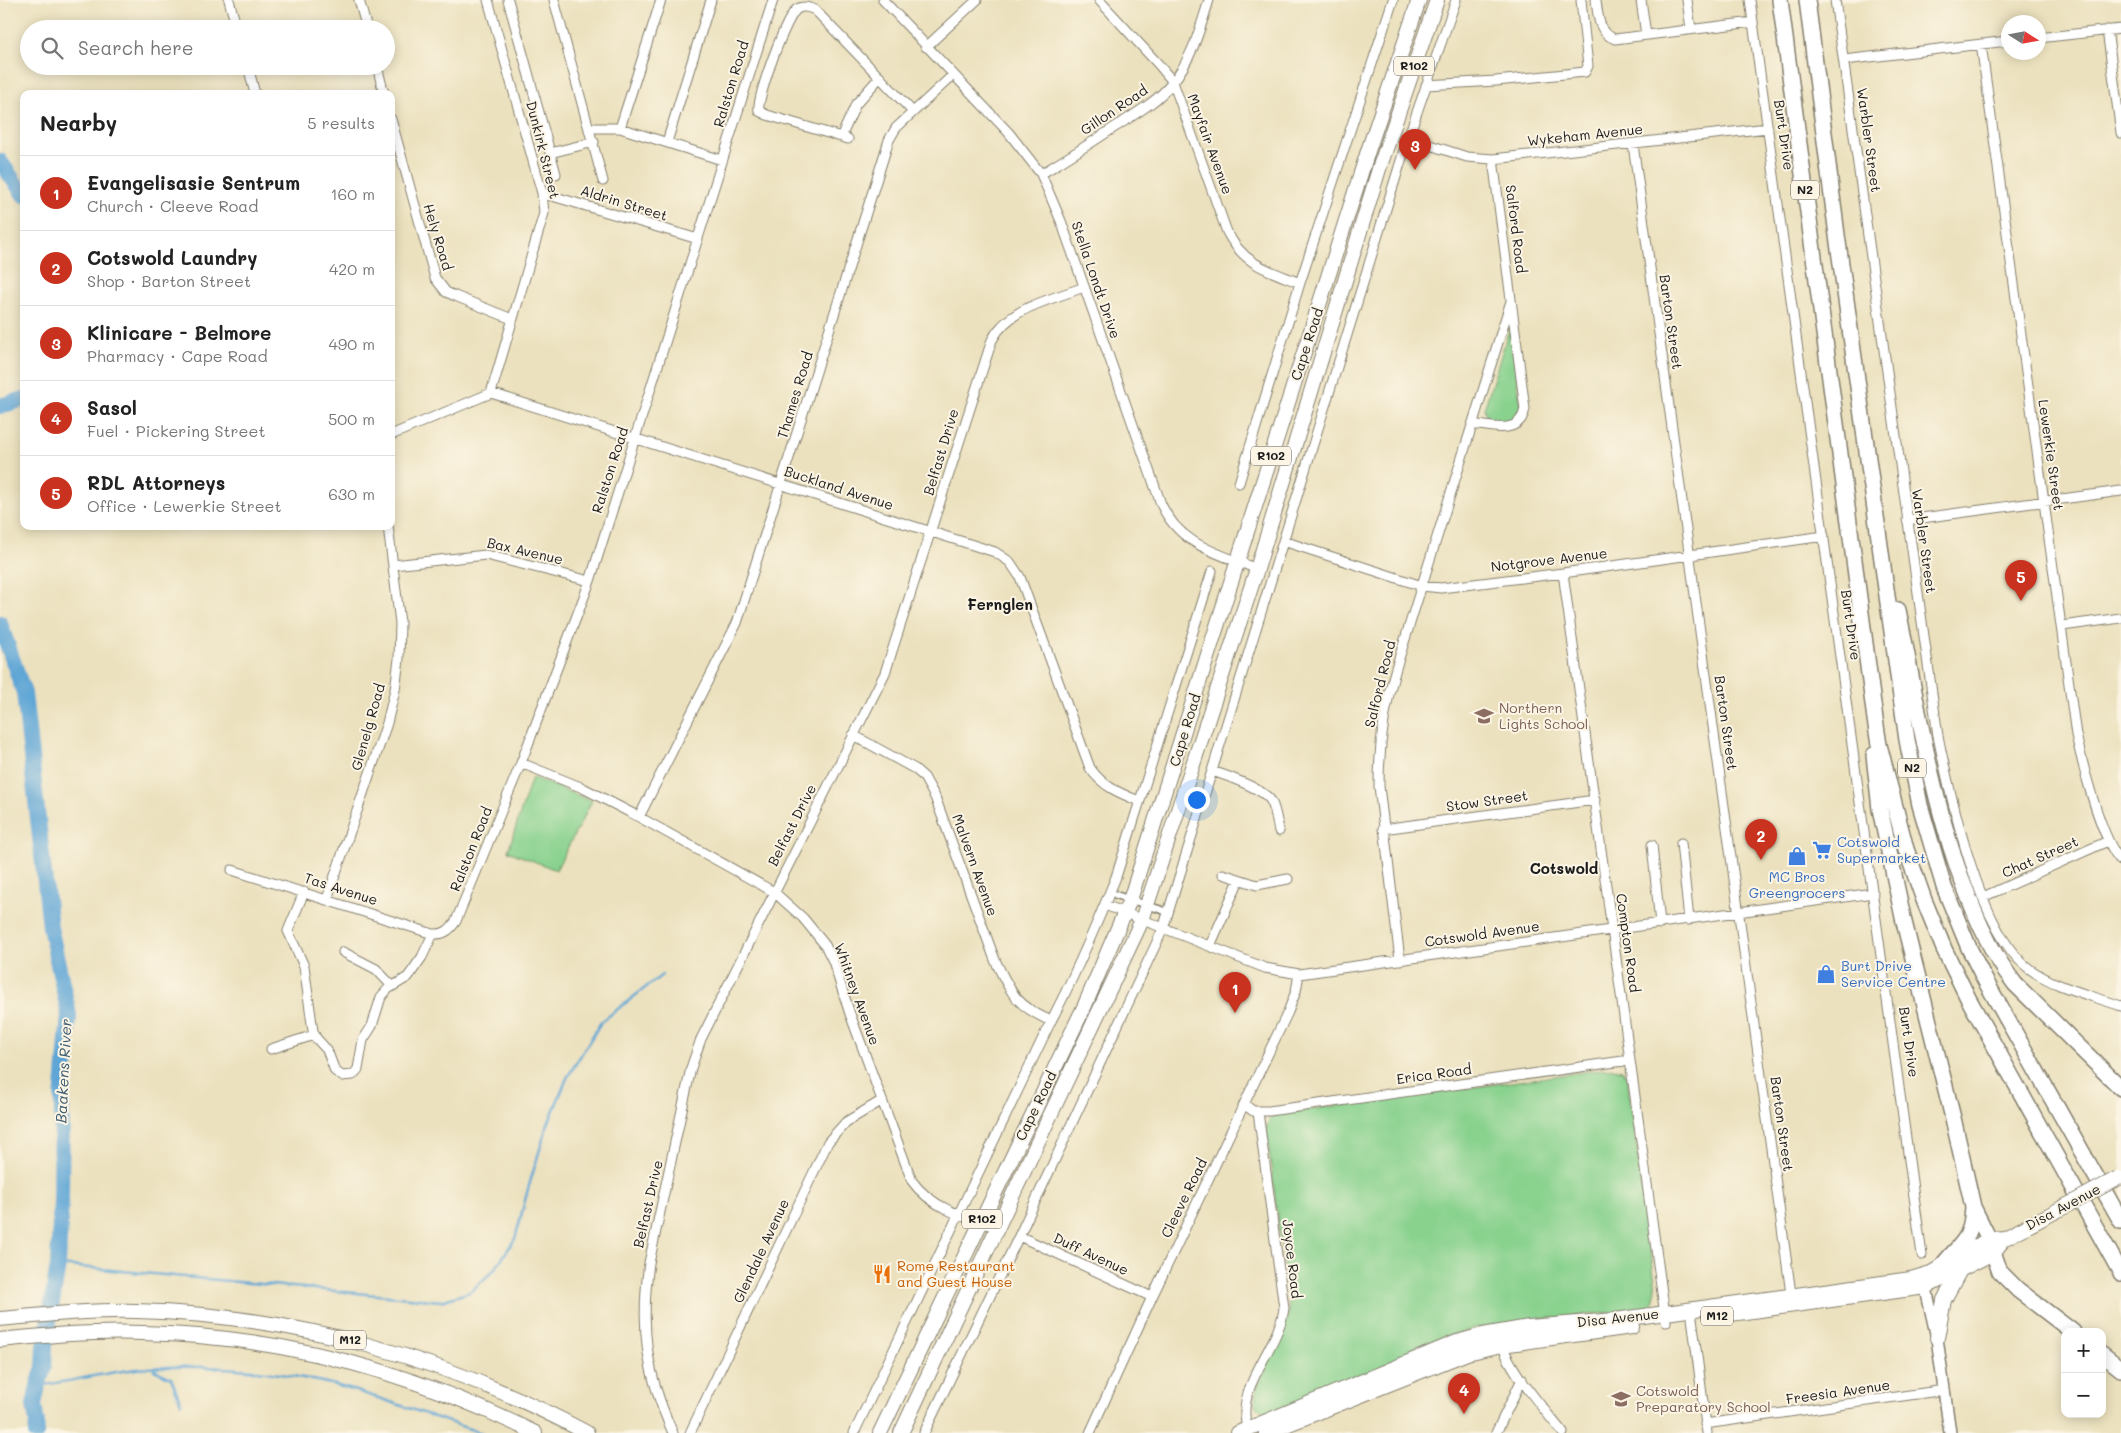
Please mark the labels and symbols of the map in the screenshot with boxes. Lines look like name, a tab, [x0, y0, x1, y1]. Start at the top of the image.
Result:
north arrow	[2001, 15, 2046, 60]
street label: Ralston Road	[708, 38, 753, 129]
road number: R102	[1394, 56, 1434, 76]
street label: Gillon Road	[1076, 80, 1151, 139]
street label: Warbler Street	[1853, 87, 1886, 193]
street label: Mayfair Avenue	[1183, 91, 1237, 197]
street label: Burt Drive	[1770, 98, 1799, 171]
street label: Dunkirk Street	[522, 99, 565, 201]
street label: Wykeham Avenue	[1526, 119, 1644, 150]
pin: 3	[1399, 129, 1431, 170]
street label: Aldrin Street	[578, 180, 670, 225]
road number: N2	[1791, 180, 1819, 200]
street label: Salford Road	[1502, 184, 1531, 274]
street label: Hely Road	[419, 201, 458, 273]
street label: Stella Londt Drive	[1067, 219, 1125, 341]
street label: Barton Street	[1655, 273, 1688, 371]
street label: Cape Road	[1286, 305, 1327, 383]
street label: Thames Road	[772, 349, 817, 441]
street label: Lewerkie Street	[2034, 398, 2069, 512]
street label: Belfast Drive	[918, 406, 963, 497]
street label: Ralston Road	[587, 424, 632, 515]
road number: R102	[1251, 446, 1291, 466]
street label: Buckland Avenue	[782, 461, 896, 514]
street label: Warbler Street	[1908, 488, 1941, 594]
street label: Bax Avenue	[485, 533, 565, 568]
street label: Notgrove Avenue	[1490, 543, 1608, 576]
pin: 5	[2005, 560, 2037, 601]
street label: Burt Drive	[1837, 588, 1866, 661]
district label: Fernglen	[967, 594, 1033, 614]
street label: Salford Road	[1360, 638, 1400, 729]
street label: Barton Street	[1710, 674, 1743, 772]
street label: Glenelg Road	[346, 681, 389, 773]
street label: Cape Road	[1164, 691, 1205, 769]
place label: Northern Lights School	[1499, 698, 1588, 733]
school or university icon: Northern Lights School	[1473, 705, 1495, 727]
road number: N2	[1898, 758, 1926, 778]
street label: Belfast Drive	[763, 781, 820, 869]
street label: Stow Street	[1445, 785, 1529, 816]
your location	[1184, 787, 1210, 813]
street label: Ralston Road	[445, 804, 496, 894]
street label: Malvern Avenue	[948, 811, 1003, 918]
pin: 2	[1745, 819, 1777, 860]
street label: Chat Street	[1999, 831, 2081, 882]
place label: Cotswold Supermarket	[1837, 832, 1926, 867]
supermarket icon: Cotswold Supermarket	[1811, 839, 1833, 861]
shop icon: MC Bros Greengrocers	[1786, 845, 1808, 867]
district label: Cotswold	[1530, 858, 1599, 878]
place label: MC Bros Greengrocers	[1749, 867, 1845, 902]
street label: Tas Avenue	[302, 868, 380, 909]
street label: Compton Road	[1612, 892, 1645, 994]
street label: Cotswold Avenue	[1423, 916, 1541, 951]
street label: Whitney Avenue	[830, 940, 885, 1047]
place label: Burt Drive Service Centre	[1841, 956, 1946, 991]
shop icon: Burt Drive Service Centre	[1815, 963, 1837, 985]
pin: 1	[1219, 972, 1251, 1013]
street label: Burt Drive	[1895, 1005, 1924, 1078]
water label: Baakens River	[50, 1018, 76, 1124]
street label: Erica Road	[1395, 1059, 1473, 1088]
street label: Cape Road	[1010, 1068, 1061, 1144]
street label: Barton Street	[1766, 1075, 1799, 1173]
street label: Cleeve Road	[1156, 1155, 1211, 1241]
street label: Belfast Drive	[628, 1158, 667, 1250]
street label: Disa Avenue	[2022, 1179, 2104, 1234]
street label: Glendale Avenue	[728, 1196, 793, 1306]
road number: R102	[962, 1210, 1002, 1228]
street label: Joyce Road	[1278, 1218, 1307, 1300]
street label: Duff Avenue	[1050, 1228, 1132, 1279]
place label: Rome Restaurant and Guest House	[897, 1256, 1015, 1291]
restaurant icon: Rome Restaurant and Guest House	[871, 1263, 893, 1285]
street label: Disa Avenue	[1576, 1304, 1660, 1331]
road number: M12	[1701, 1306, 1733, 1325]
road number: M12	[334, 1330, 366, 1350]
pin: 4	[1448, 1373, 1480, 1414]
street label: Freesia Avenue	[1785, 1375, 1891, 1408]
place label: Cotswold Preparatory School	[1636, 1381, 1771, 1416]
school or university icon: Cotswold Preparatory School	[1610, 1388, 1632, 1410]

